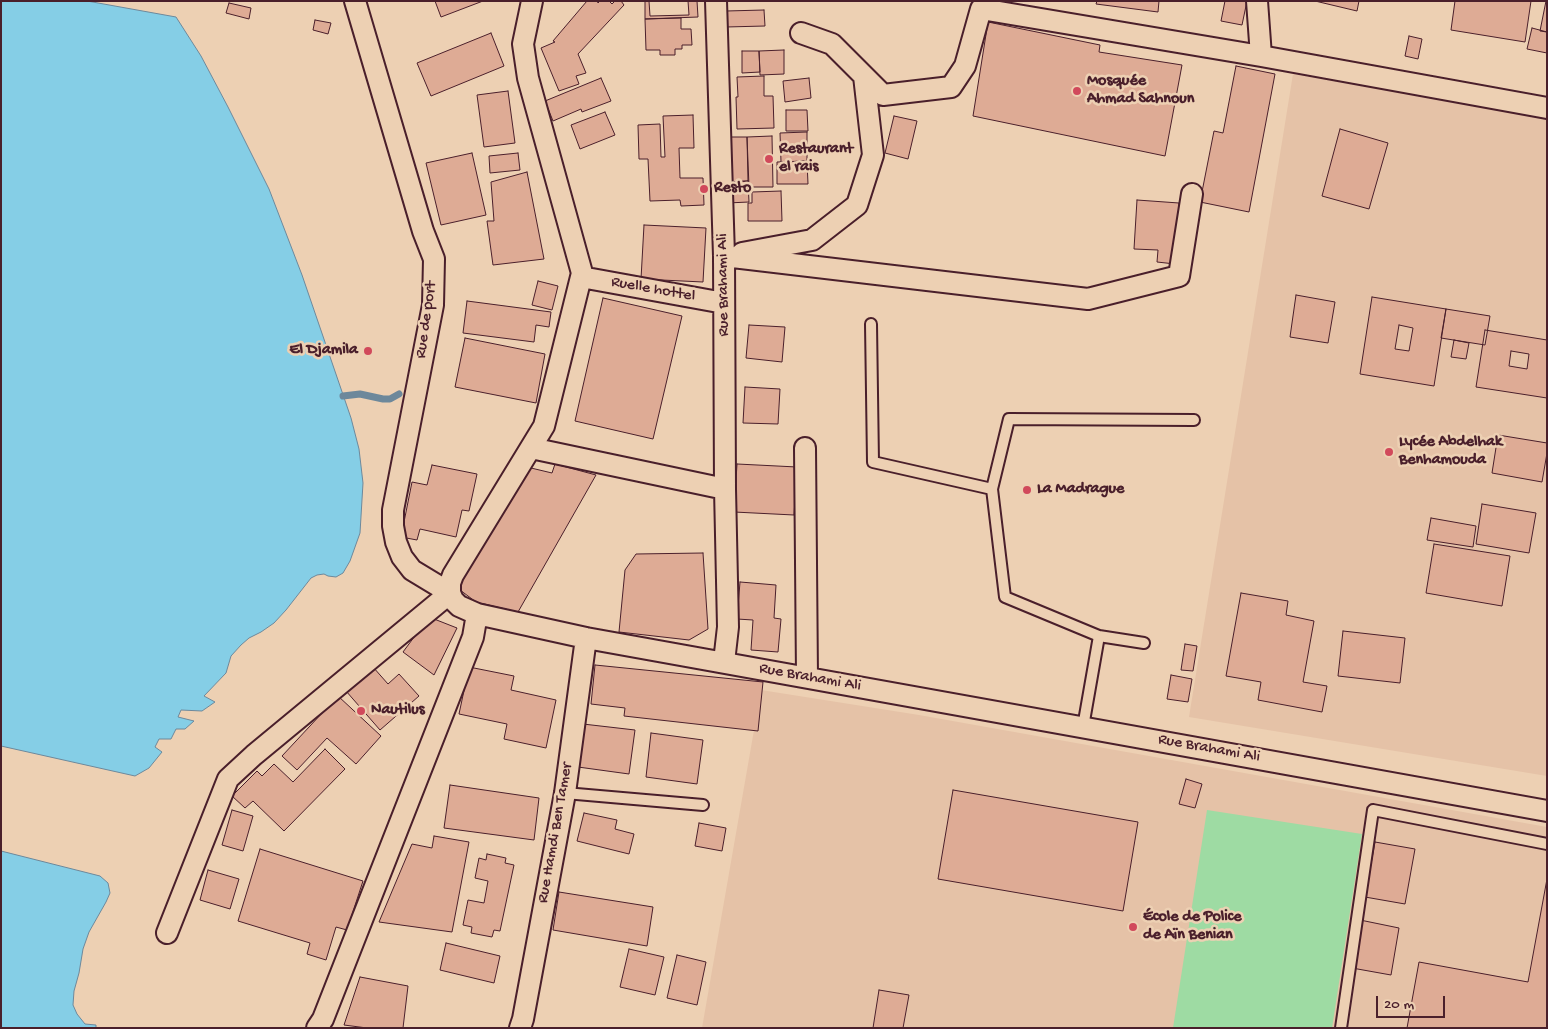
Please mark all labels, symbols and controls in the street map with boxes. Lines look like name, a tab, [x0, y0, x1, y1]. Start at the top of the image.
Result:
place label: Mosquée Ahmad Sahnoun	[1087, 72, 1194, 110]
marker: Mosquée Ahmad Sahnoun	[1071, 85, 1083, 97]
place label: Restaurant el rais	[779, 140, 853, 178]
marker: Restaurant el rais	[763, 153, 775, 165]
place label: Resto	[714, 179, 751, 199]
marker: Resto	[698, 183, 710, 195]
street label: Rue Brahami Ali	[714, 233, 734, 337]
street label: Ruelle hottel	[609, 273, 697, 307]
street label: Rue de port	[412, 280, 442, 360]
place label: El Djamila	[290, 341, 358, 361]
marker: El Djamila	[362, 345, 374, 357]
place label: Lycée Abdelhak Benhamouda	[1399, 433, 1502, 471]
marker: Lycée Abdelhak Benhamouda	[1383, 446, 1395, 458]
place label: La Madrague	[1037, 480, 1124, 500]
marker: La Madrague	[1021, 484, 1033, 496]
street label: Rue Brahami Ali	[758, 660, 862, 696]
place label: Nautilus	[371, 701, 425, 721]
marker: Nautilus	[355, 705, 367, 717]
street label: Rue Brahami Ali	[1157, 731, 1261, 767]
street label: Rue Hamdi Ben Tamer	[534, 761, 578, 905]
place label: École de Police de Aïn Benian	[1143, 908, 1242, 946]
marker: École de Police de Aïn Benian	[1127, 921, 1139, 933]
scale bar	[1378, 986, 1447, 1018]
text: 20 m	[1384, 996, 1414, 1014]

